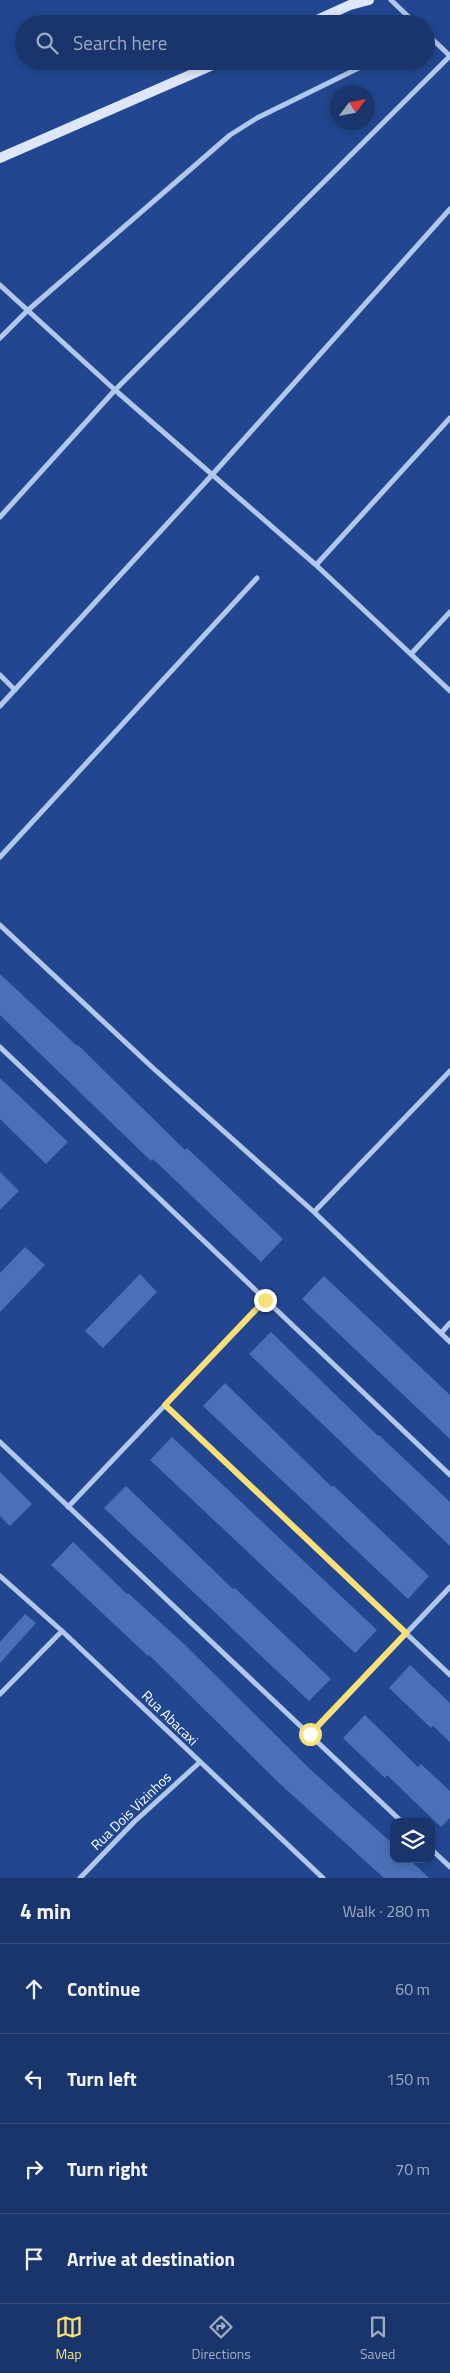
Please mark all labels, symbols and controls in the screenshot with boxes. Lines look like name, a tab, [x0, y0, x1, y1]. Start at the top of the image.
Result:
search box	[15, 15, 435, 70]
text: Search here	[73, 28, 167, 57]
icon: search	[33, 29, 61, 57]
north arrow	[330, 85, 375, 130]
route end	[254, 1289, 277, 1312]
street label: Rua Abacaxi	[137, 1685, 203, 1750]
route start	[299, 1723, 322, 1746]
street label: Rua Dois Vizinhos	[86, 1767, 176, 1855]
map controls	[390, 1818, 435, 1863]
button: layers	[390, 1818, 435, 1863]
text: 4 min	[20, 1895, 71, 1927]
text: Walk · 280 m	[342, 1899, 430, 1923]
text: Continue	[67, 1974, 140, 2003]
icon: ahead	[20, 1975, 48, 2003]
text: 60 m	[395, 1977, 430, 2001]
text: Turn left	[67, 2064, 137, 2093]
icon: left	[20, 2065, 48, 2093]
text: 150 m	[386, 2067, 430, 2091]
text: Turn right	[67, 2154, 148, 2183]
icon: right	[20, 2155, 48, 2183]
text: 70 m	[395, 2157, 430, 2181]
text: Arrive at destination	[67, 2244, 235, 2273]
icon: arrive	[20, 2245, 48, 2273]
tab: Map	[55, 2313, 83, 2364]
tab: Directions	[192, 2313, 251, 2364]
tab: Saved	[360, 2313, 396, 2364]

